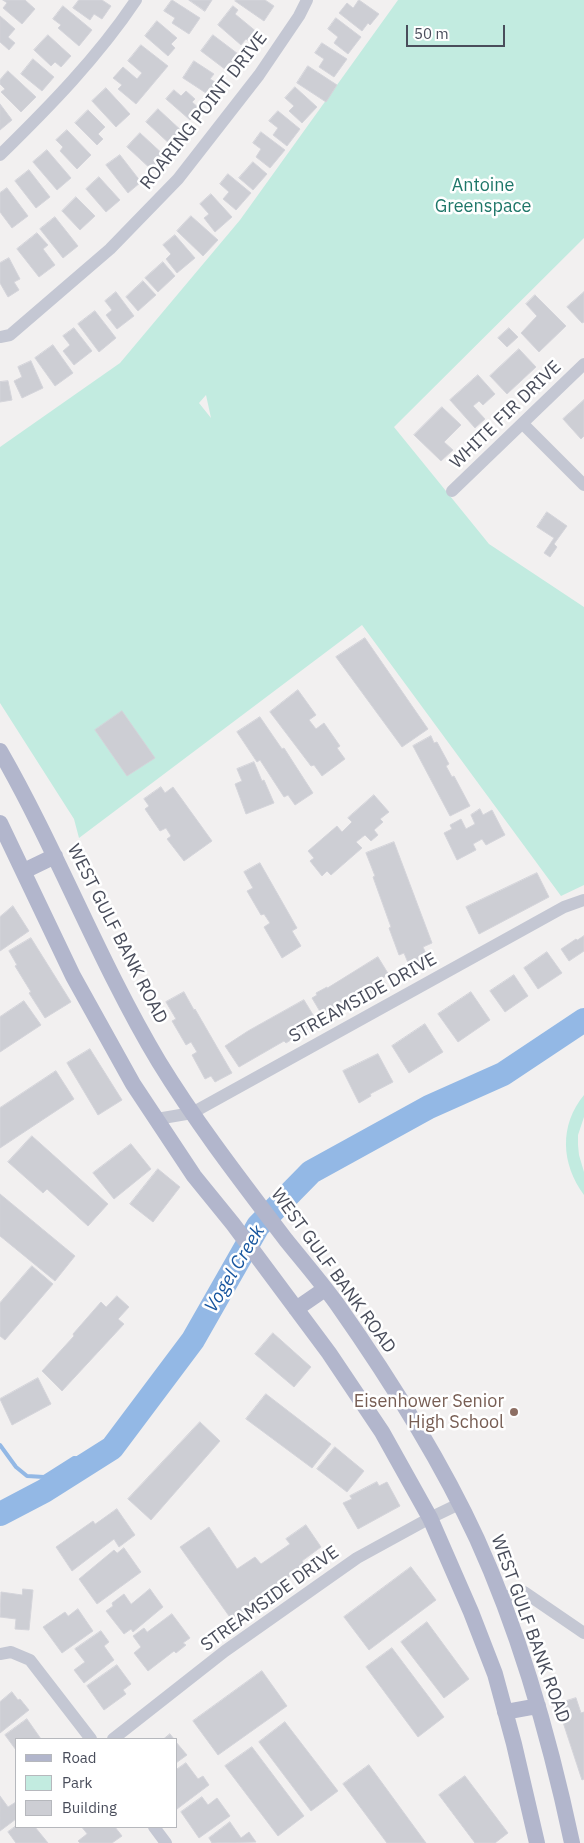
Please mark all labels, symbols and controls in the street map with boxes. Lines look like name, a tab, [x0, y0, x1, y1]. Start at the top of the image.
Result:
scale bar	[409, 15, 508, 47]
text: 50 m	[414, 24, 449, 43]
street label: ROARING POINT DRIVE	[136, 28, 272, 194]
park label: Antoine Greenspace	[435, 175, 531, 218]
street label: WHITE FIR DRIVE	[446, 356, 566, 474]
street label: WEST GULF BANK ROAD	[62, 841, 172, 1027]
street label: STREAMSIDE DRIVE	[285, 948, 441, 1048]
street label: WEST GULF BANK ROAD	[266, 1184, 400, 1358]
water label: Vogel Creek	[200, 1221, 270, 1317]
place label: Eisenhower Senior High School	[354, 1391, 504, 1434]
marker: Eisenhower Senior High School	[508, 1406, 520, 1418]
street label: WEST GULF BANK ROAD	[486, 1532, 574, 1726]
street label: STREAMSIDE DRIVE	[197, 1542, 343, 1656]
legend	[15, 1738, 178, 1828]
text: Road	[62, 1748, 97, 1767]
text: Park	[62, 1773, 92, 1792]
text: Building	[62, 1798, 117, 1817]

